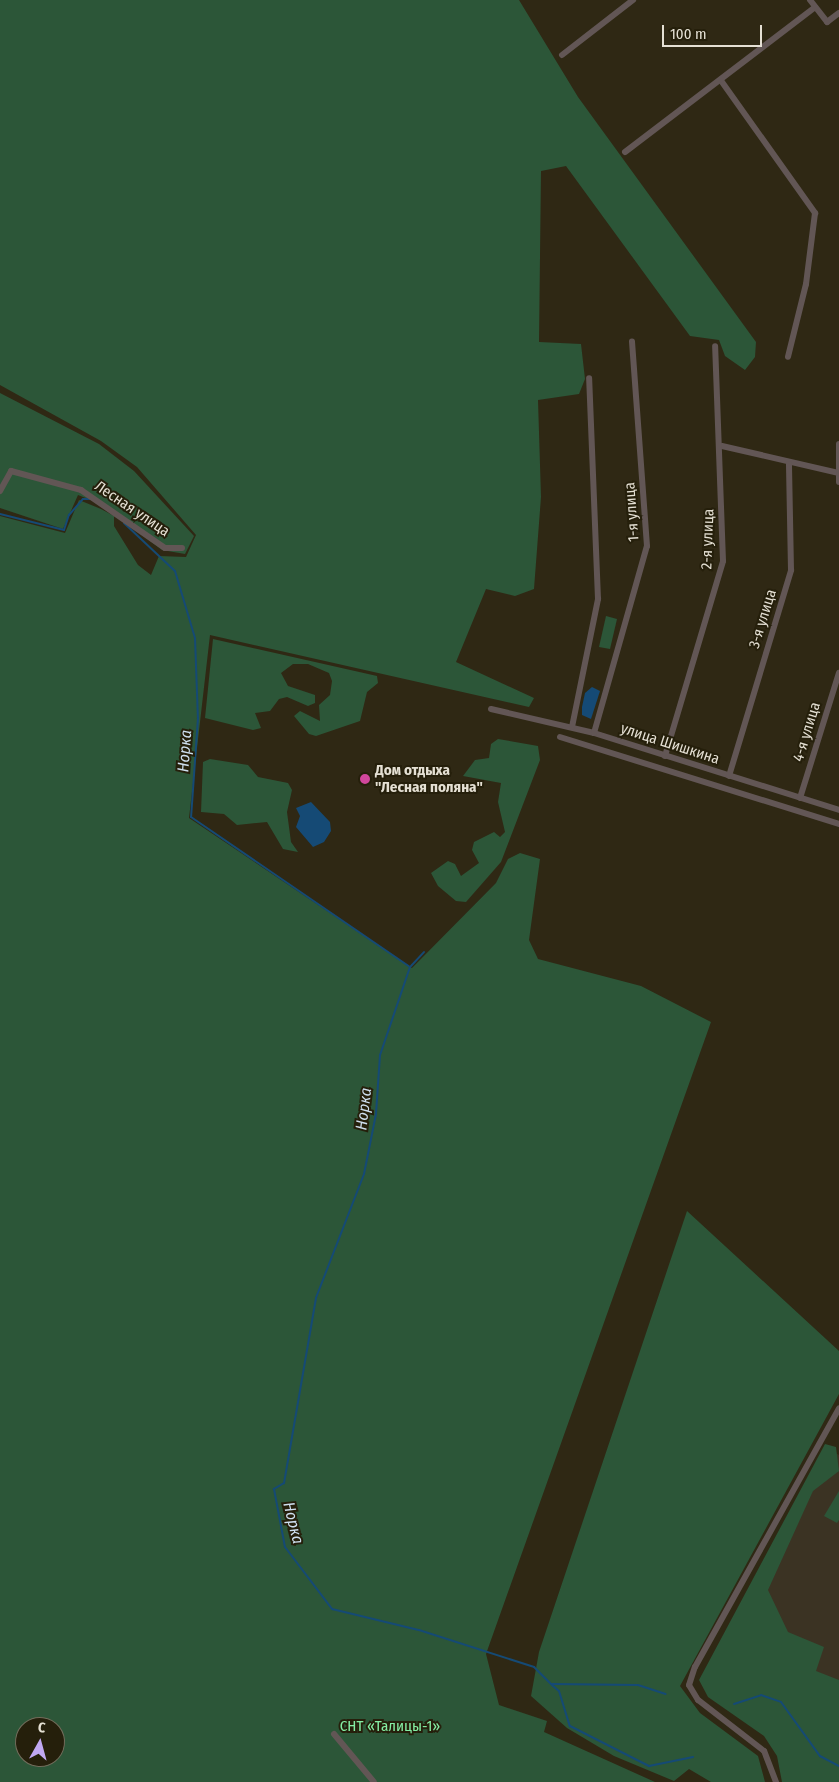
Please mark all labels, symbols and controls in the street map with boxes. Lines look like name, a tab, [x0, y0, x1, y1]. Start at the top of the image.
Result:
scale bar	[664, 15, 764, 47]
text: 100 m	[670, 25, 707, 43]
street label: Лесная улица	[91, 477, 173, 541]
street label: 1-я улица	[621, 482, 643, 542]
street label: 2-я улица	[698, 508, 718, 570]
street label: 3-я улица	[746, 587, 780, 651]
street label: 4-я улица	[789, 700, 825, 764]
street label: улица Шишкина	[618, 720, 722, 768]
water label: Норка	[174, 729, 196, 773]
place label: Дом отдыха "Лесная поляна"	[375, 761, 483, 796]
marker: Дом отдыха "Лесная поляна"	[359, 773, 371, 785]
water label: Норка	[352, 1087, 376, 1131]
water label: Норка	[279, 1500, 307, 1546]
north arrow	[15, 1717, 65, 1767]
park label: СНТ «Талицы-1»	[340, 1718, 440, 1736]
text: С	[37, 1719, 46, 1736]

